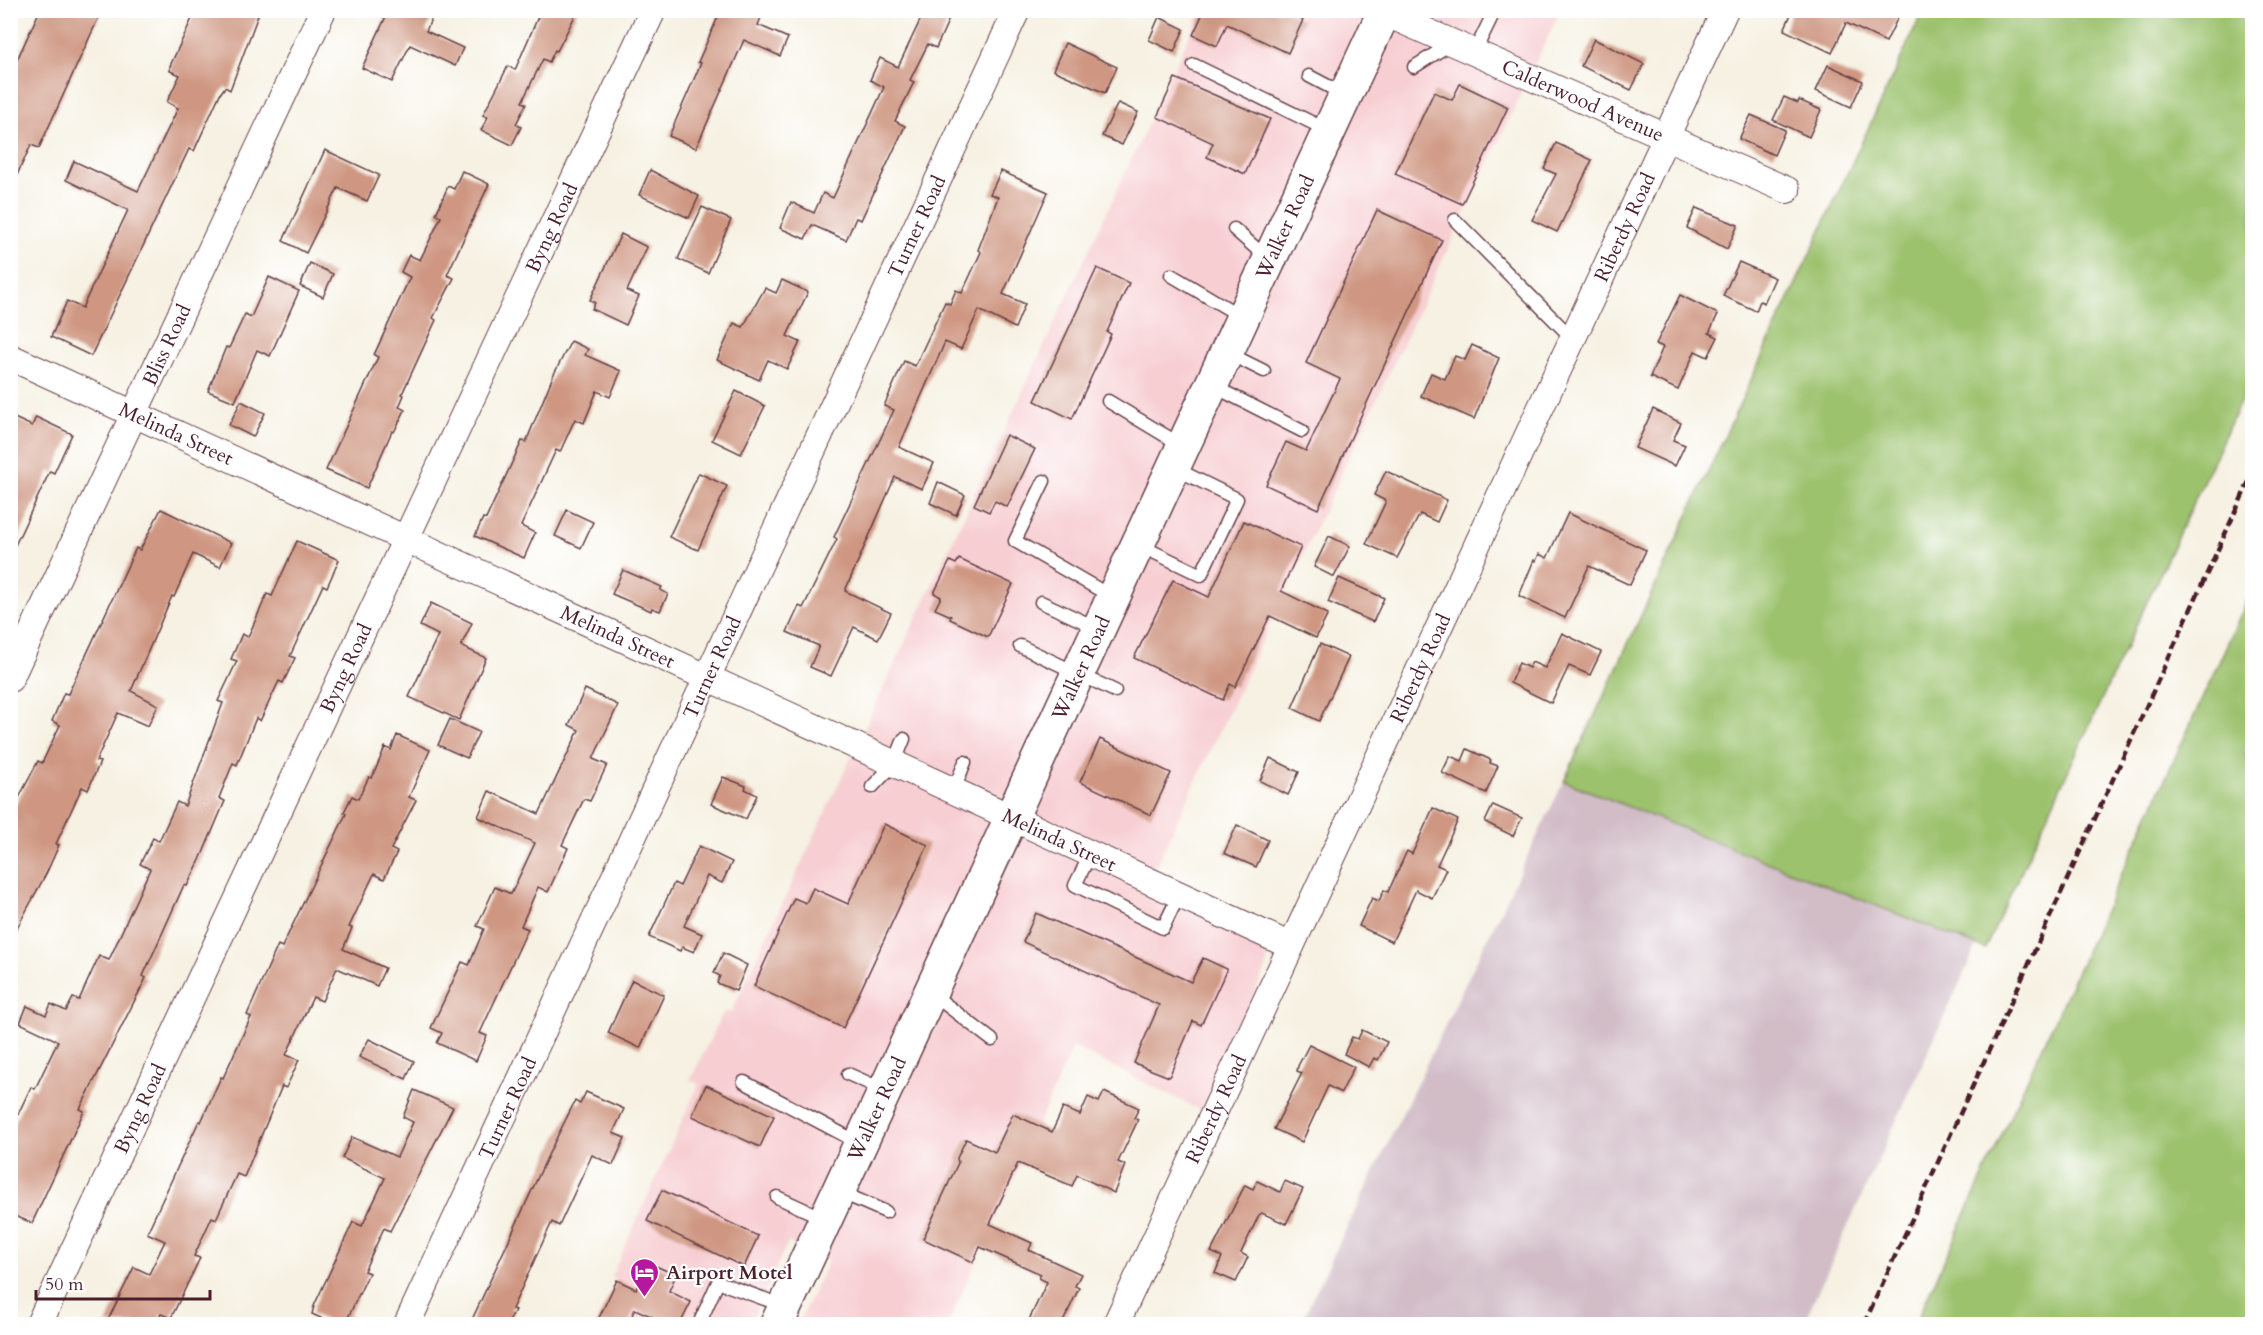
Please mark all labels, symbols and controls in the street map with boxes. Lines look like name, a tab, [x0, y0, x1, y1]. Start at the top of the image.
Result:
street label: Calderwood Avenue	[1498, 53, 1668, 148]
street label: Riberdy Road	[1587, 168, 1661, 286]
street label: Walker Road	[1248, 170, 1321, 284]
street label: Turner Road	[881, 171, 952, 282]
street label: Byng Road	[519, 178, 584, 277]
street label: Bliss Road	[136, 299, 197, 390]
street label: Melinda Street	[115, 396, 238, 472]
street label: Melinda Street	[556, 599, 680, 675]
street label: Riberdy Road	[1383, 609, 1457, 727]
street label: Turner Road	[676, 611, 747, 723]
street label: Walker Road	[1044, 611, 1117, 725]
street label: Byng Road	[313, 619, 378, 717]
street label: Melinda Street	[998, 802, 1121, 878]
street label: Riberdy Road	[1179, 1050, 1253, 1168]
street label: Turner Road	[472, 1052, 543, 1164]
street label: Walker Road	[840, 1052, 912, 1166]
street label: Byng Road	[107, 1059, 172, 1158]
hotel icon: Airport Motel	[629, 1256, 661, 1298]
place label: Airport Motel	[666, 1259, 793, 1286]
scale bar	[36, 1263, 210, 1301]
text: 50 m	[45, 1272, 84, 1297]

